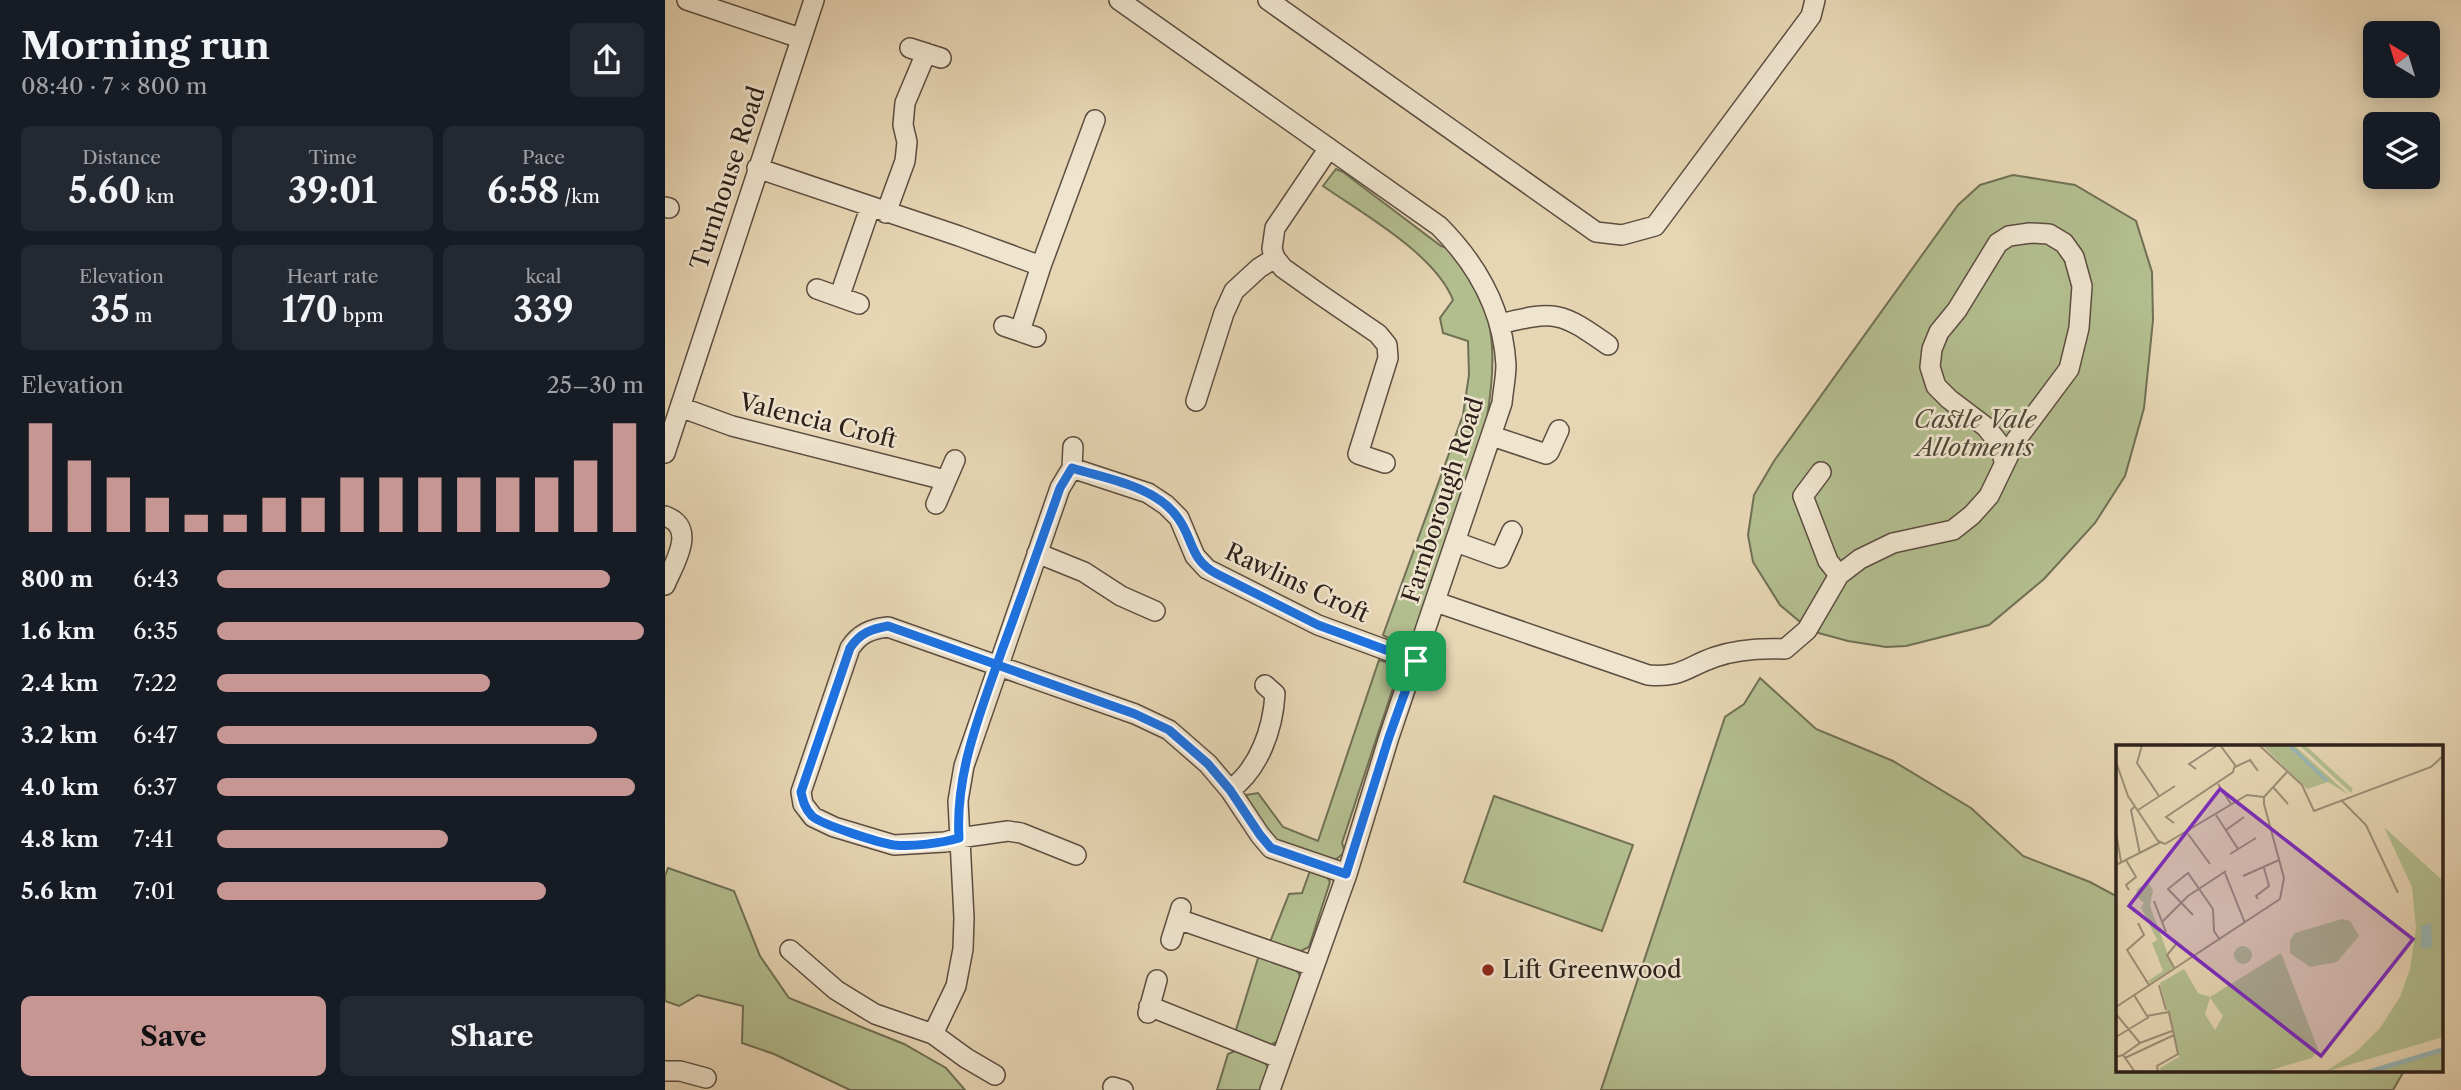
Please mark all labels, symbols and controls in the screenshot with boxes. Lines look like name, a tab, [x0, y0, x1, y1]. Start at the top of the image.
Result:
north arrow	[2363, 21, 2439, 98]
map controls	[2363, 21, 2440, 189]
text: Morning run	[21, 22, 270, 69]
button: share	[570, 23, 644, 97]
text: 08:40 · 7 × 800 m	[21, 72, 207, 100]
street label: Turnhouse Road	[684, 82, 771, 273]
button: layers	[2363, 112, 2440, 189]
text: Distance	[82, 146, 161, 169]
text: Time	[308, 146, 357, 169]
text: Pace	[522, 146, 565, 169]
text: 5.60	[69, 169, 141, 212]
text: 39:01	[288, 169, 377, 212]
text: 6:58	[487, 169, 559, 212]
text: km	[141, 185, 174, 208]
text: /km	[559, 185, 600, 208]
text: Elevation	[79, 265, 164, 288]
text: Heart rate	[287, 265, 378, 288]
text: kcal	[526, 265, 561, 288]
text: 35	[91, 288, 130, 331]
text: 170	[281, 288, 338, 331]
text: 339	[513, 288, 574, 331]
text: m	[130, 304, 152, 327]
text: bpm	[338, 304, 384, 327]
text: Elevation	[21, 371, 124, 399]
text: 25–30 m	[546, 371, 644, 399]
street label: Valencia Croft	[735, 387, 900, 454]
street label: Farnborough Road	[1396, 393, 1490, 606]
park label: Castle Vale Allotments	[1912, 405, 2038, 462]
street label: Rawlins Croft	[1221, 537, 1374, 629]
text: 800 m	[21, 565, 93, 593]
text: 6:43	[133, 565, 179, 593]
text: 1.6 km	[21, 617, 95, 645]
text: 6:35	[133, 617, 178, 645]
pin	[1386, 631, 1446, 691]
icon: arrive	[1397, 642, 1435, 680]
text: 2.4 km	[21, 669, 98, 697]
text: 7:22	[133, 669, 177, 697]
text: 3.2 km	[21, 721, 98, 749]
text: 6:47	[133, 721, 178, 749]
inset map	[2116, 745, 2443, 1072]
text: 4.0 km	[21, 773, 99, 801]
text: 6:37	[133, 773, 177, 801]
text: 4.8 km	[21, 825, 99, 853]
text: 7:41	[133, 825, 174, 853]
text: 5.6 km	[21, 877, 98, 905]
text: 7:01	[133, 877, 175, 905]
place label: Lift Greenwood	[1502, 955, 1682, 984]
marker: Lift Greenwood	[1480, 962, 1496, 978]
button: Save	[21, 996, 326, 1076]
button: Share	[340, 996, 644, 1076]

